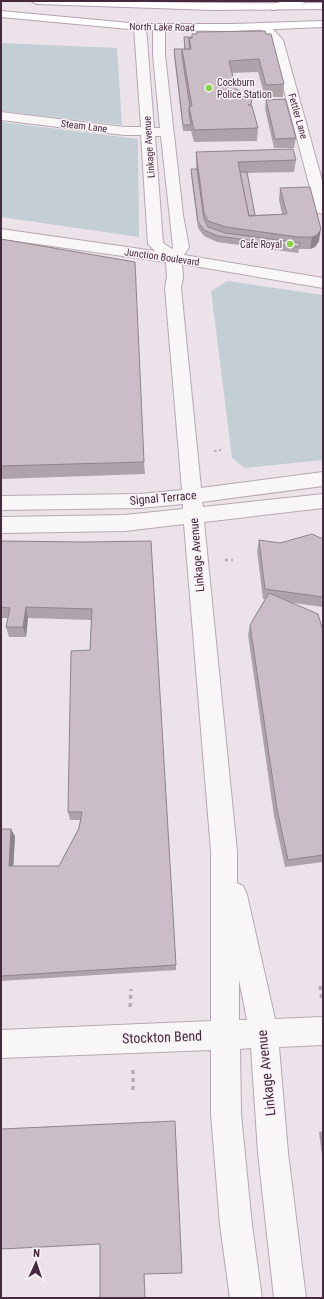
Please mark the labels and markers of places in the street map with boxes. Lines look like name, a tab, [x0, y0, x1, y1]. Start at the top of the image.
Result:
place label: Cockburn Police Station	[217, 77, 272, 100]
marker: Cockburn Police Station	[204, 83, 214, 93]
place label: Cafe Royal	[240, 239, 282, 250]
marker: Cafe Royal	[285, 239, 295, 249]

